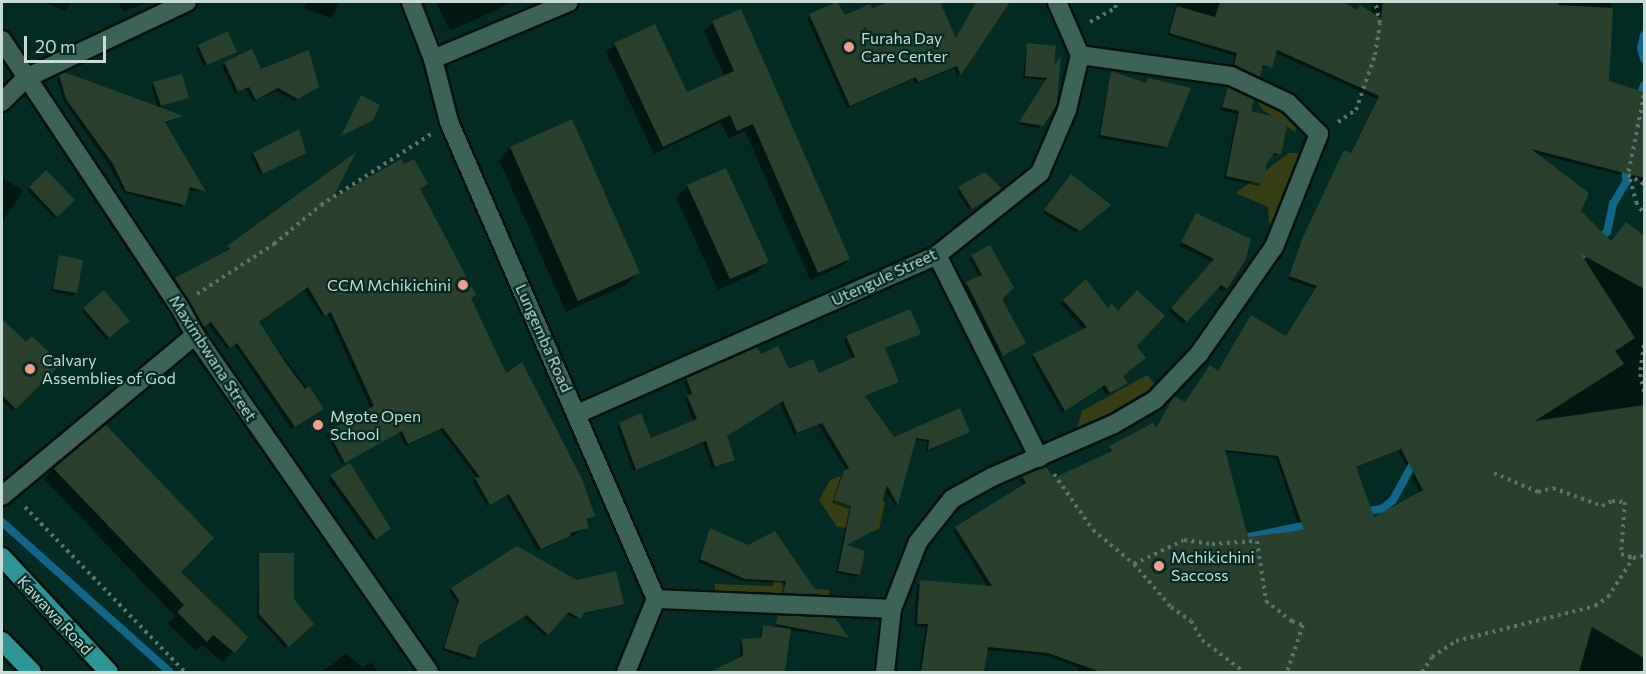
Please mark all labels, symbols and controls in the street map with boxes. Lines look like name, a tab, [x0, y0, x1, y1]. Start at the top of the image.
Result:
scale bar	[27, 24, 110, 62]
place label: Furaha Day Care Center	[861, 28, 948, 66]
text: 20 m	[35, 35, 76, 57]
marker: Furaha Day Care Center	[842, 40, 856, 54]
street label: Utengule Street	[828, 244, 940, 310]
place label: CCM Mchikichini	[327, 275, 451, 295]
marker: CCM Mchikichini	[456, 278, 470, 292]
street label: Lungemba Road	[512, 281, 576, 395]
street label: Maximbwana Street	[165, 291, 261, 425]
place label: Calvary Assemblies of God	[42, 350, 176, 388]
marker: Calvary Assemblies of God	[23, 362, 37, 376]
place label: Mgote Open School	[330, 406, 421, 444]
marker: Mgote Open School	[311, 418, 325, 432]
place label: Mchikichini Saccoss	[1171, 547, 1255, 585]
marker: Mchikichini Saccoss	[1152, 559, 1166, 573]
street label: Kawawa Road	[13, 571, 97, 659]

